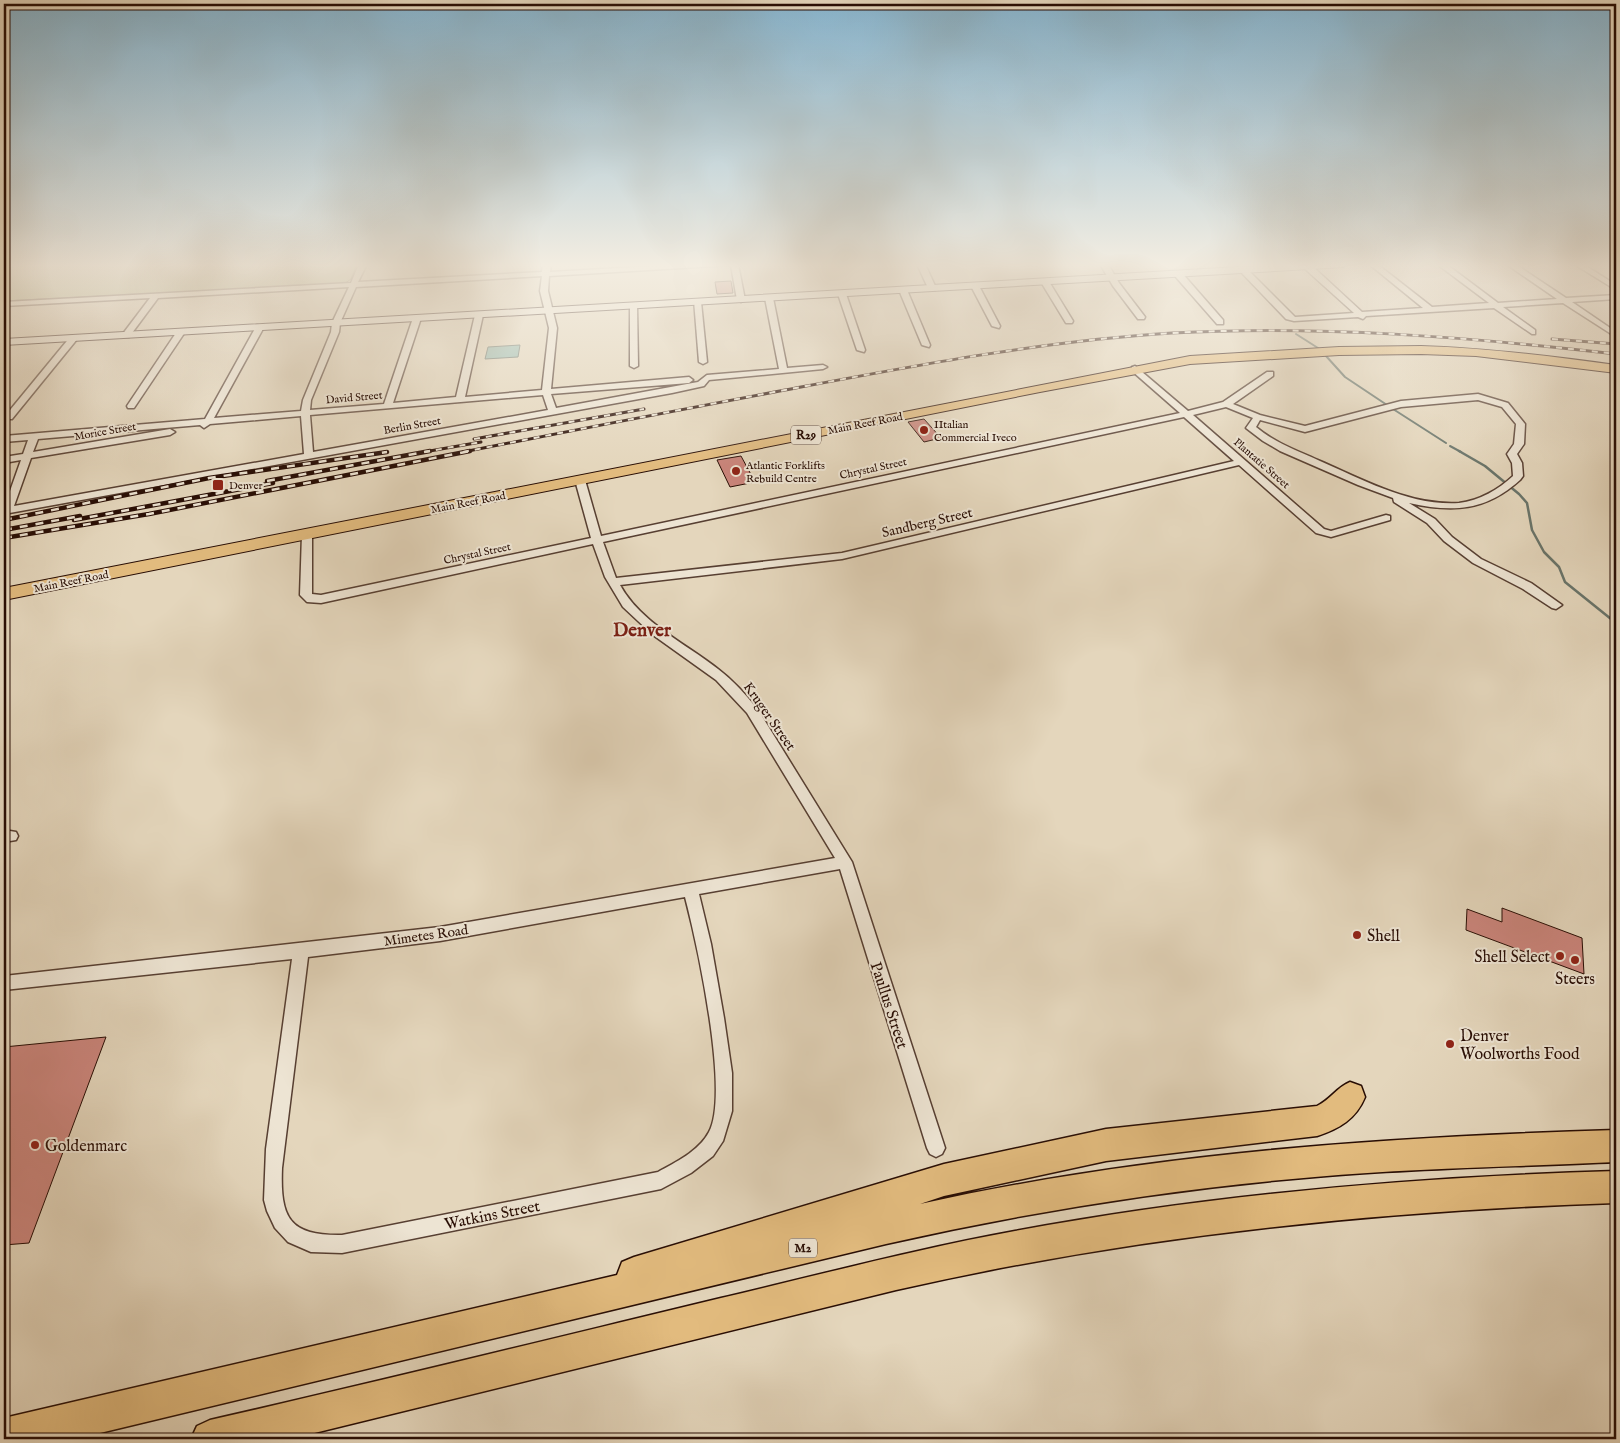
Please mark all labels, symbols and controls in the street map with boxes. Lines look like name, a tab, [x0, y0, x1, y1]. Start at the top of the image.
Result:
street label: David Street	[325, 389, 383, 407]
street label: Main Reef Road	[827, 410, 904, 438]
street label: Berlin Street	[382, 414, 442, 438]
place label: IItalian Commercial Iveco	[934, 418, 1017, 445]
street label: Morice Street	[73, 420, 137, 444]
marker: IItalian Commercial Iveco	[918, 424, 930, 436]
road number: R29	[791, 426, 821, 444]
street label: Plantatie Street	[1230, 436, 1292, 492]
street label: Chrystal Street	[838, 455, 908, 483]
place label: Atlantic Forklifts Rebuild Centre	[745, 459, 825, 486]
marker: Atlantic Forklifts Rebuild Centre	[730, 465, 742, 477]
marker: Denver	[211, 478, 225, 492]
place label: Denver	[229, 479, 263, 493]
street label: Main Reef Road	[430, 489, 507, 517]
street label: Sandberg Street	[880, 504, 975, 542]
street label: Chrystal Street	[442, 540, 512, 568]
street label: Main Reef Road	[33, 568, 110, 596]
district label: Denver	[613, 619, 672, 643]
street label: Kruger Street	[739, 679, 799, 754]
street label: Mimetes Road	[383, 921, 470, 951]
place label: Shell	[1367, 927, 1400, 947]
marker: Shell	[1351, 929, 1363, 941]
place label: Shell Select	[1474, 948, 1551, 968]
marker: Shell Select	[1554, 950, 1566, 962]
marker: Steers	[1569, 954, 1581, 966]
street label: Paullus Street	[865, 960, 912, 1052]
place label: Steers	[1555, 970, 1595, 990]
place label: Denver Woolworths Food	[1460, 1027, 1580, 1065]
marker: Denver Woolworths Food	[1444, 1038, 1456, 1050]
place label: Goldenmarc	[45, 1137, 127, 1157]
marker: Goldenmarc	[29, 1139, 41, 1151]
street label: Watkins Street	[443, 1197, 542, 1235]
road number: M2	[789, 1238, 817, 1258]

